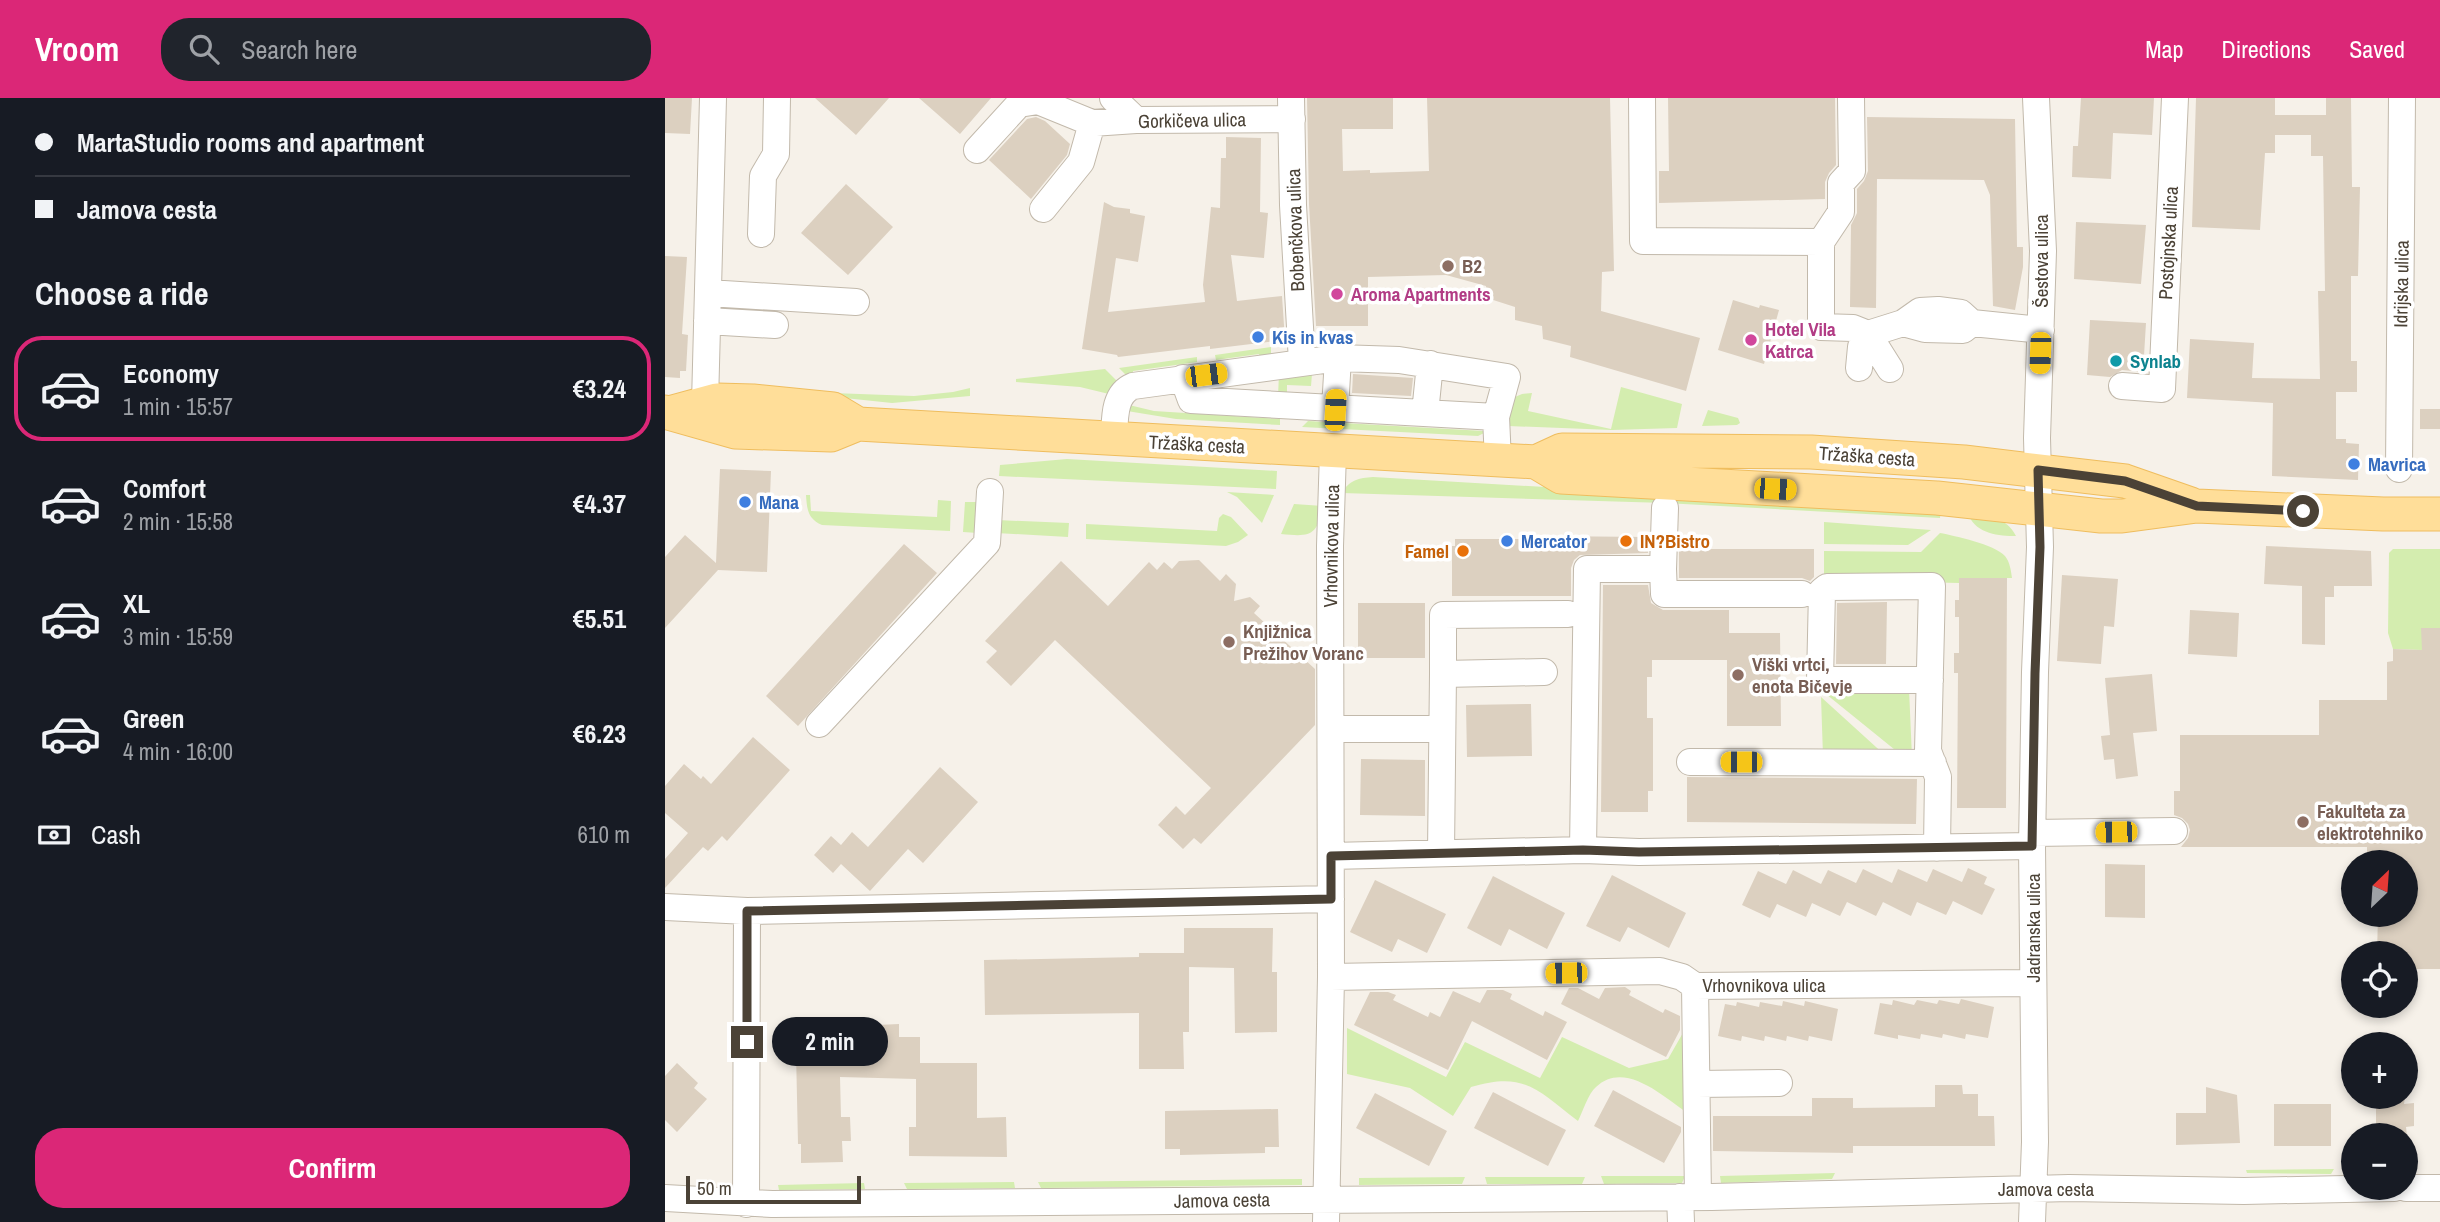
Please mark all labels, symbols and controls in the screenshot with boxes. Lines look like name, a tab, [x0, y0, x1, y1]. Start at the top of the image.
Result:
search box	[161, 18, 651, 81]
text: Vroom	[35, 27, 119, 71]
icon: search	[185, 30, 223, 68]
text: Search here	[241, 32, 357, 67]
text: Map	[2145, 33, 2183, 65]
text: Directions	[2221, 33, 2311, 65]
text: Saved	[2349, 33, 2405, 65]
street label: Gorkičeva ulica	[1138, 106, 1247, 134]
text: MartaStudio rooms and apartment	[77, 125, 424, 160]
street label: Bobenčkova ulica	[1280, 168, 1310, 292]
street label: Postojnska ulica	[2152, 185, 2184, 300]
text: Jamova cesta	[77, 192, 217, 227]
street label: Šestova ulica	[2028, 214, 2054, 308]
street label: Idrijska ulica	[2387, 240, 2415, 328]
place label: B2	[1462, 253, 1482, 279]
marker: B2	[1440, 258, 1456, 274]
text: Choose a ride	[35, 272, 209, 315]
place label: Aroma Apartments	[1351, 281, 1491, 307]
marker: Aroma Apartments	[1329, 286, 1345, 302]
place label: Hotel Vila Katrca	[1765, 316, 1836, 364]
place label: Kis in kvas	[1272, 324, 1353, 350]
marker: Kis in kvas	[1250, 329, 1266, 345]
marker: Hotel Vila Katrca	[1743, 332, 1759, 348]
car	[2029, 332, 2052, 374]
place label: Synlab	[2130, 348, 2181, 374]
marker: Synlab	[2108, 353, 2124, 369]
text: Economy	[123, 356, 219, 391]
icon: car	[39, 357, 102, 420]
car	[1184, 362, 1229, 388]
text: €3.24	[573, 371, 626, 406]
car	[1324, 388, 1347, 432]
text: 1 min · 15:57	[123, 391, 233, 422]
street label: Tržaška cesta	[1148, 428, 1246, 460]
street label: Tržaška cesta	[1818, 440, 1916, 472]
place label: Mavrica	[2368, 451, 2426, 477]
marker: Mavrica	[2346, 456, 2362, 472]
text: Comfort	[123, 471, 206, 506]
icon: car	[39, 472, 102, 535]
car	[1754, 477, 1797, 501]
street label: Vrhovnikova ulica	[1317, 484, 1345, 608]
text: €4.37	[573, 486, 626, 521]
place label: Mana	[759, 489, 799, 515]
marker: Mana	[737, 494, 753, 510]
route start	[2287, 495, 2319, 527]
text: 2 min · 15:58	[123, 506, 233, 537]
place label: Mercator	[1521, 528, 1587, 554]
place label: IN?Bistro	[1640, 528, 1710, 554]
marker: Mercator	[1499, 533, 1515, 549]
marker: IN?Bistro	[1618, 533, 1634, 549]
place label: Famel	[1405, 538, 1449, 564]
marker: Famel	[1455, 543, 1471, 559]
text: XL	[123, 586, 150, 621]
icon: car	[39, 587, 102, 650]
text: €5.51	[573, 601, 626, 636]
place label: Knjižnica Prežihov Voranc	[1243, 618, 1364, 666]
text: 3 min · 15:59	[123, 621, 233, 652]
marker: Knjižnica Prežihov Voranc	[1221, 634, 1237, 650]
place label: Viški vrtci, enota Bičevje	[1752, 651, 1853, 699]
marker: Viški vrtci, enota Bičevje	[1730, 667, 1746, 683]
text: Green	[123, 701, 185, 736]
icon: car	[39, 702, 102, 765]
text: €6.23	[573, 716, 626, 751]
text: 4 min · 16:00	[123, 736, 233, 767]
car	[1721, 752, 1763, 773]
place label: Fakulteta za elektrotehniko	[2317, 798, 2424, 846]
marker: Fakulteta za elektrotehniko	[2295, 814, 2311, 830]
icon: cash	[35, 816, 73, 854]
text: Cash	[91, 817, 141, 852]
text: 610 m	[578, 819, 630, 850]
car	[2095, 821, 2138, 843]
north arrow	[2341, 850, 2419, 928]
map controls	[2341, 850, 2418, 1200]
street label: Jadranska ulica	[2020, 873, 2046, 983]
button: locate	[2341, 941, 2418, 1018]
car	[1545, 962, 1588, 984]
street label: Vrhovnikova ulica	[1702, 972, 1826, 998]
callout: 2 min	[771, 1018, 887, 1066]
route end	[731, 1026, 763, 1058]
text: 2 min	[805, 1026, 855, 1057]
button: +	[2341, 1032, 2418, 1109]
button: −	[2341, 1123, 2418, 1200]
button: Confirm	[35, 1128, 630, 1208]
scale bar	[686, 1173, 861, 1205]
text: 50 m	[697, 1175, 732, 1201]
street label: Jamova cesta	[1998, 1176, 2094, 1202]
street label: Jamova cesta	[1174, 1186, 1271, 1214]

